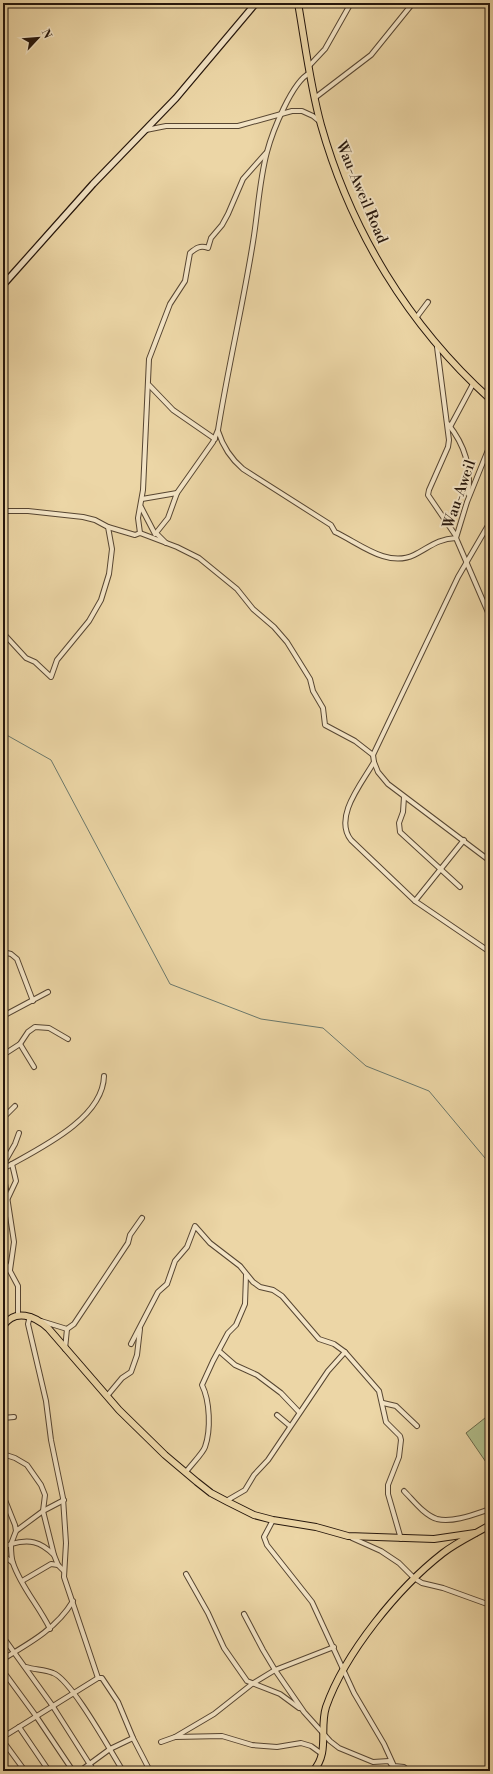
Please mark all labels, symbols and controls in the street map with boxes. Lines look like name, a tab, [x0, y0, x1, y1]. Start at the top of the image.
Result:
north arrow	[18, 18, 58, 58]
text: N	[38, 27, 54, 41]
street label: Wau-Aweil Road	[331, 137, 392, 247]
street label: Wau-Aweil	[439, 457, 480, 532]

